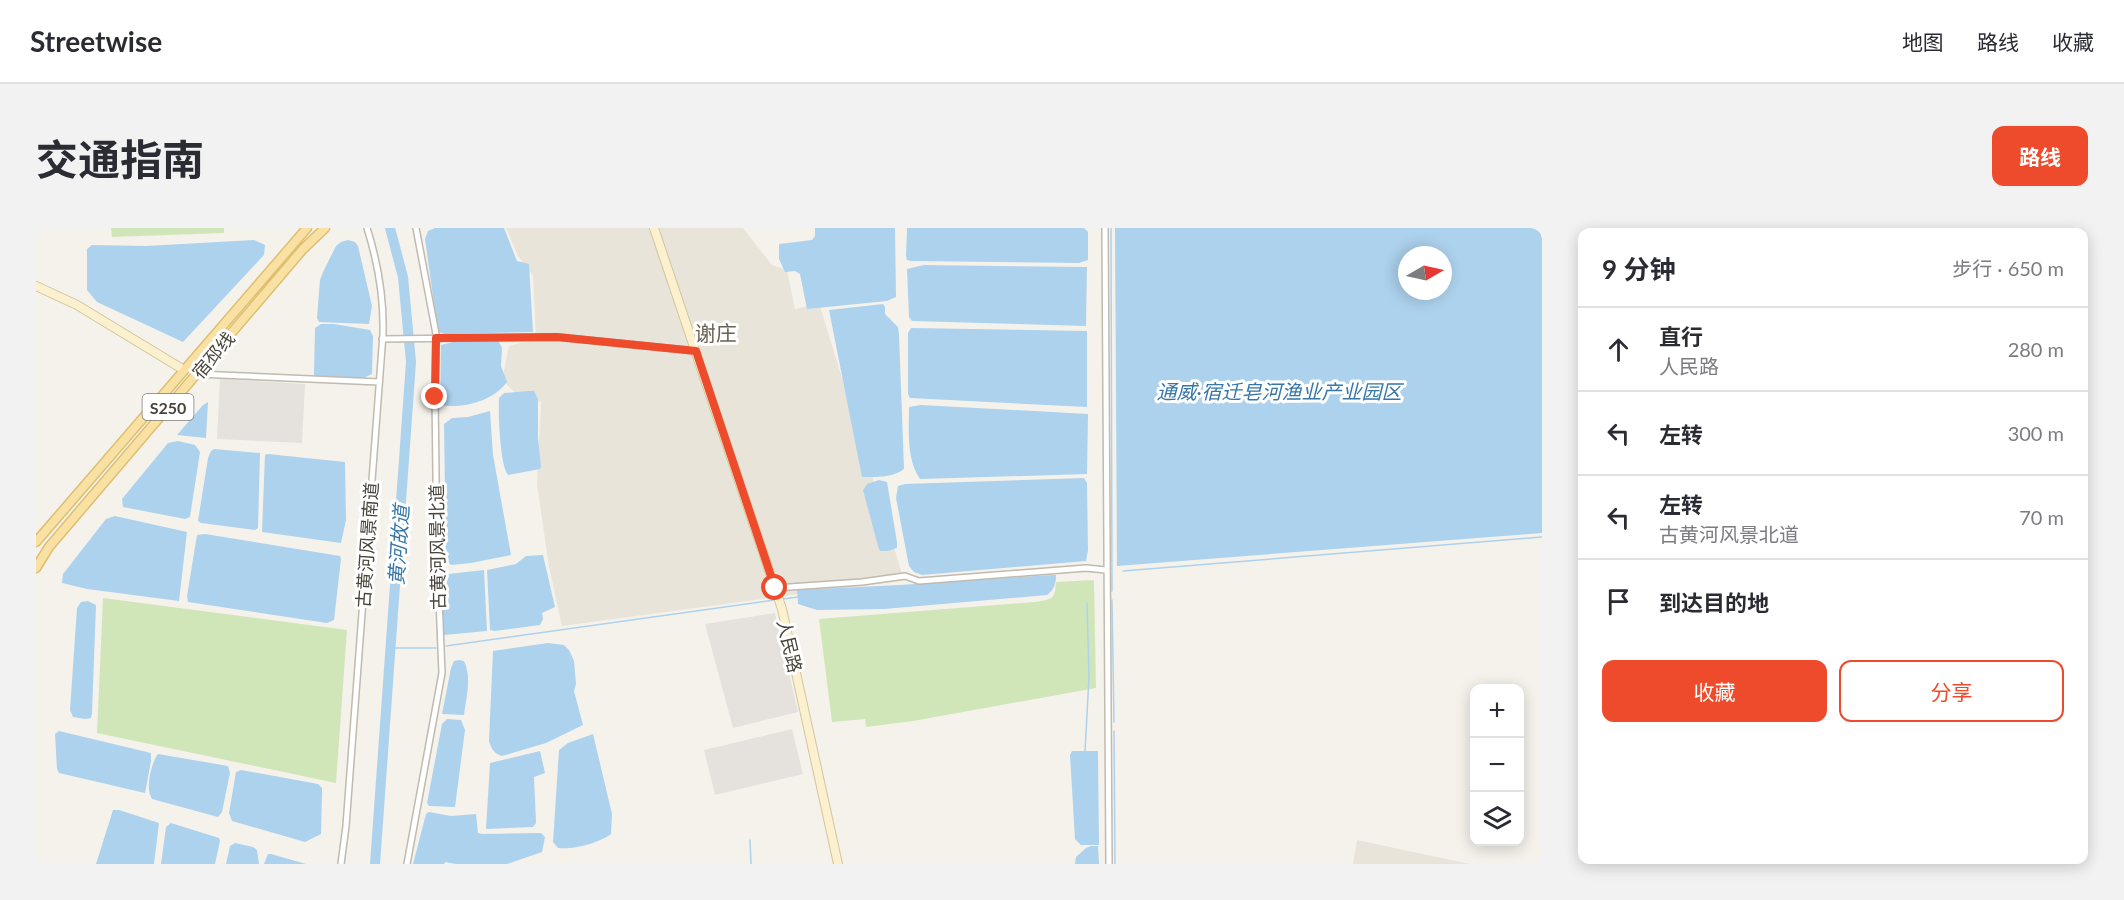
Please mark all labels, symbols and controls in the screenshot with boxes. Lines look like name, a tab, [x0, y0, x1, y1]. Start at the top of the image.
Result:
text: Streetwise	[30, 24, 162, 58]
text: 地图	[1902, 29, 1944, 54]
text: 路线	[1977, 29, 2019, 54]
text: 收藏	[2052, 29, 2094, 54]
button: 路线	[1992, 126, 2088, 186]
text: 交通指南	[36, 134, 204, 184]
north arrow	[1398, 246, 1452, 300]
text: 9 分钟	[1602, 253, 1675, 285]
text: 步行 · 650 m	[1952, 256, 2064, 280]
district label: 谢庄	[695, 320, 737, 345]
text: 直行	[1659, 323, 1703, 350]
street label: 宿邳线	[187, 327, 239, 383]
icon: ahead	[1602, 333, 1635, 366]
text: 280 m	[2008, 337, 2064, 361]
text: 人民路	[1659, 354, 1719, 378]
water label: 通威·宿迁皂河渔业产业园区	[1156, 379, 1405, 403]
route end	[421, 383, 447, 409]
road number: S250	[142, 394, 194, 420]
icon: left	[1602, 417, 1635, 450]
text: 左转	[1659, 421, 1703, 448]
text: 300 m	[2008, 421, 2064, 445]
street label: 古黄河风景南道	[352, 481, 382, 609]
street label: 古黄河风景北道	[425, 484, 449, 610]
text: 左转	[1659, 491, 1703, 518]
water label: 黄河故道	[383, 501, 413, 586]
icon: left	[1602, 501, 1635, 534]
text: 70 m	[2019, 505, 2064, 529]
text: 古黄河风景北道	[1659, 522, 1799, 546]
route start	[761, 574, 787, 600]
icon: arrive	[1602, 585, 1635, 618]
text: 到达目的地	[1659, 589, 1769, 616]
street label: 人民路	[773, 617, 807, 675]
button: 收藏	[1602, 660, 1827, 722]
button: 分享	[1839, 660, 2064, 722]
map controls	[1470, 684, 1524, 846]
button: +	[1470, 684, 1524, 738]
button: −	[1470, 738, 1524, 792]
button: layers	[1470, 792, 1524, 846]

